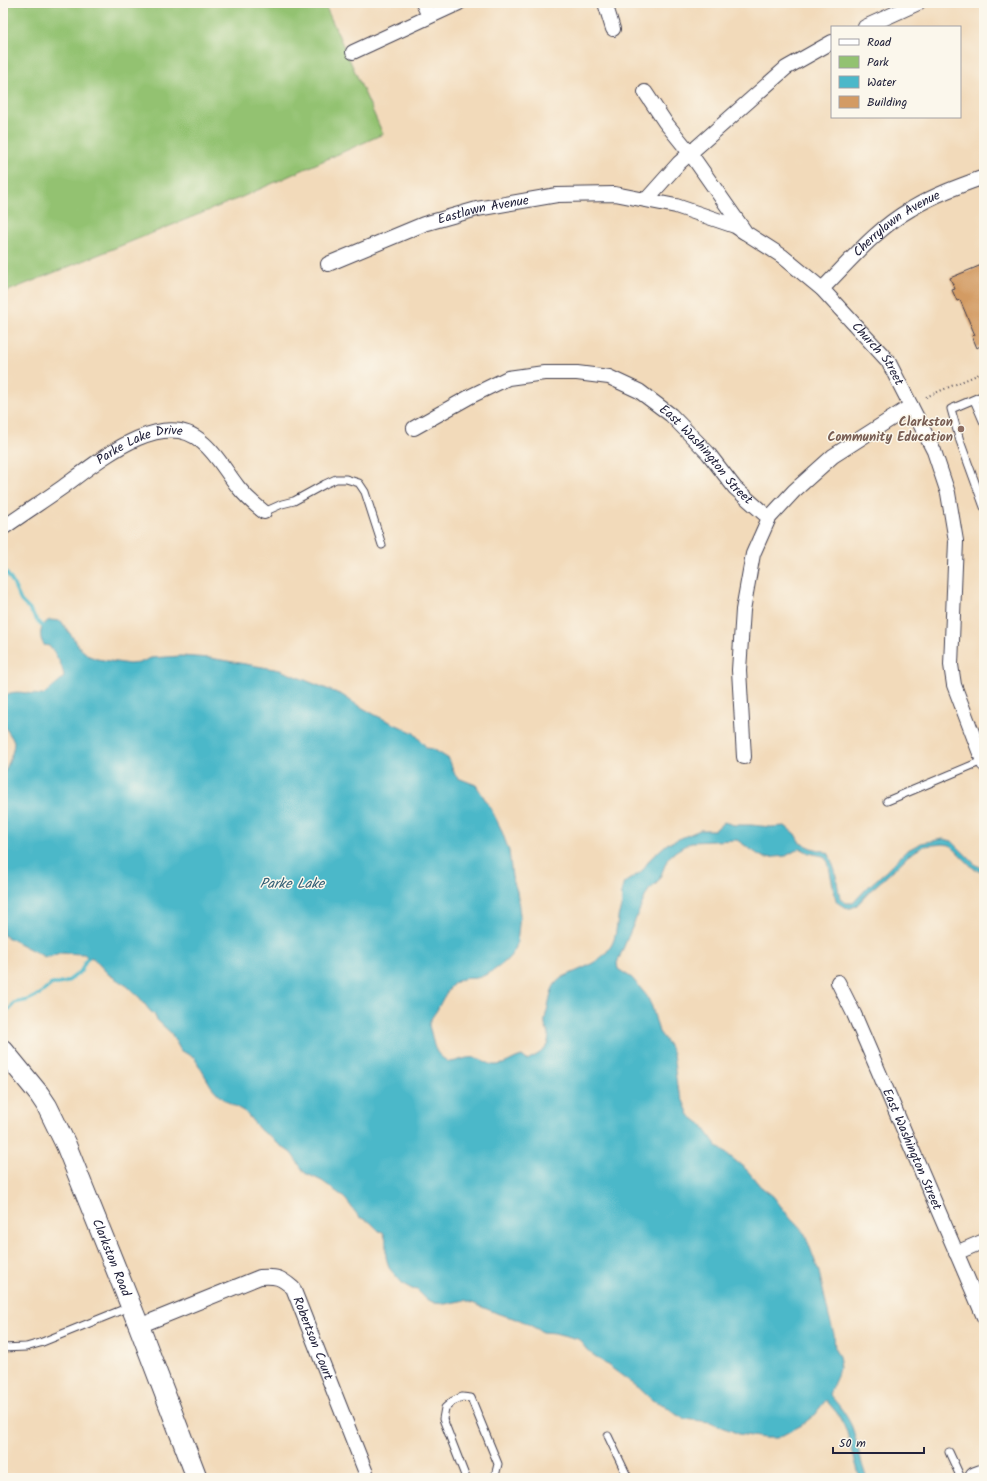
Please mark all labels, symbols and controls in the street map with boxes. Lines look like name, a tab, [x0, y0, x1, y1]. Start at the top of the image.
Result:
legend	[831, 26, 961, 118]
text: Road	[867, 33, 892, 52]
text: Park	[867, 53, 889, 72]
text: Water	[867, 73, 897, 92]
text: Building	[867, 93, 907, 112]
street label: Cherrylawn Avenue	[848, 185, 944, 262]
street label: Eastlawn Avenue	[435, 190, 530, 230]
street label: Church Street	[847, 317, 910, 390]
street label: East Washington Street	[655, 399, 758, 510]
place label: Clarkston Community Education	[827, 412, 953, 448]
street label: Parke Lake Drive	[92, 420, 185, 470]
marker: Clarkston Community Education	[956, 424, 966, 434]
water label: Parke Lake	[260, 873, 326, 895]
street label: East Washington Street	[877, 1085, 948, 1214]
street label: Clarkston Road	[86, 1215, 137, 1300]
street label: Robertson Court	[287, 1293, 339, 1384]
scale bar	[833, 1429, 924, 1455]
text: 50 m	[839, 1434, 866, 1453]

